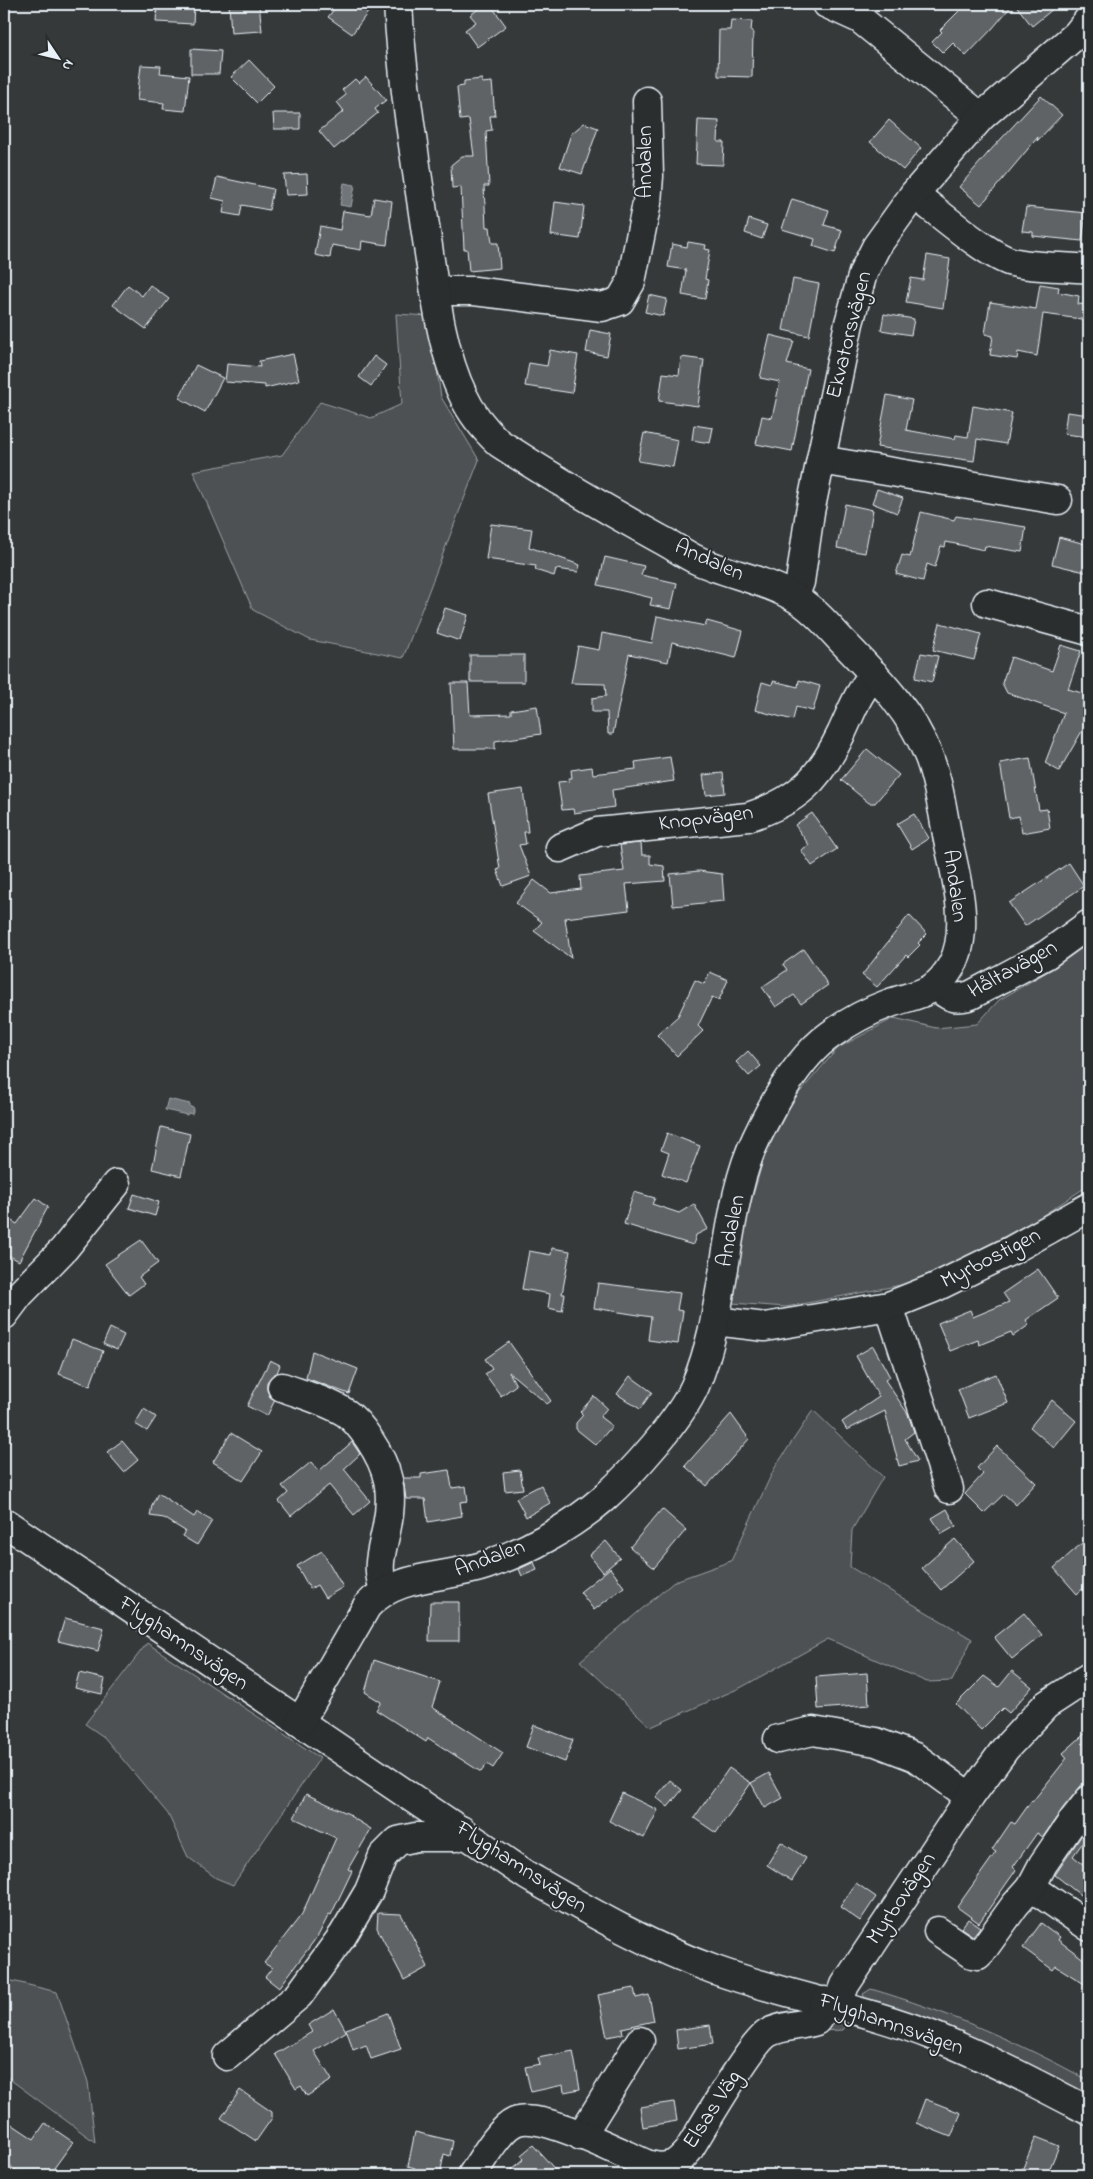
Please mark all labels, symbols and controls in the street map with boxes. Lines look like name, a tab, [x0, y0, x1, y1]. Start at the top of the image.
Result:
north arrow	[32, 32, 82, 82]
text: N	[56, 55, 79, 74]
street label: Andalen	[630, 125, 662, 199]
street label: Ekvatorsvägen	[819, 268, 882, 402]
street label: Andalen	[669, 532, 749, 590]
street label: Knopvägen	[657, 797, 755, 842]
street label: Andalen	[933, 848, 975, 924]
street label: Håltavägen	[962, 932, 1064, 1009]
street label: Andalen	[709, 1192, 755, 1270]
street label: Myrbostigen	[935, 1220, 1047, 1299]
street label: Andalen	[450, 1531, 530, 1587]
street label: Flyghamnsvägen	[110, 1588, 254, 1700]
street label: Flyghamnsvägen	[448, 1813, 593, 1923]
street label: Myrbovägen	[859, 1846, 946, 1952]
street label: Flyghamnsvägen	[813, 1985, 968, 2066]
street label: Elsas Väg	[676, 2064, 751, 2156]

